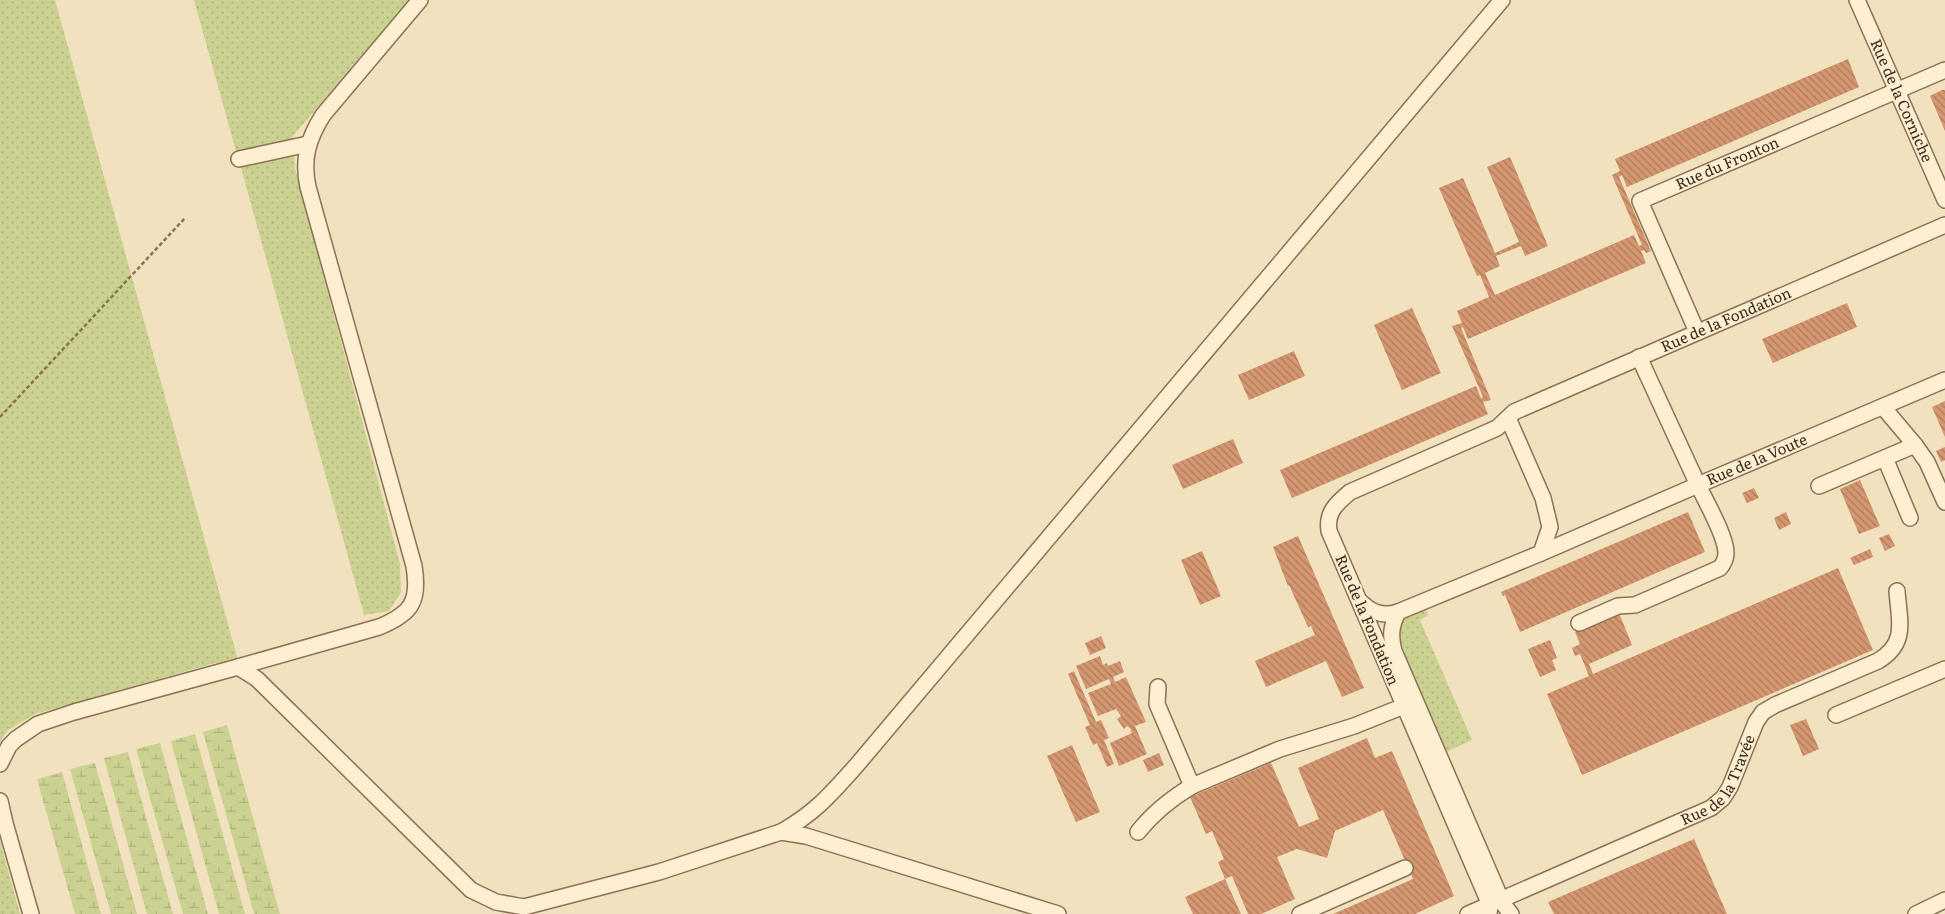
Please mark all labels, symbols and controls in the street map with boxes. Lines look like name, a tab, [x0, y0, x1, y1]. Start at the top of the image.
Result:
street label: Rue de la Corniche	[1865, 35, 1940, 166]
street label: Rue du Fronton	[1671, 130, 1782, 194]
street label: Rue de la Fondation	[1657, 280, 1794, 357]
street label: Rue de la Voute	[1702, 427, 1811, 490]
street label: Rue de la Fondation	[1330, 550, 1406, 688]
street label: Rue de la Travée	[1676, 731, 1760, 830]

